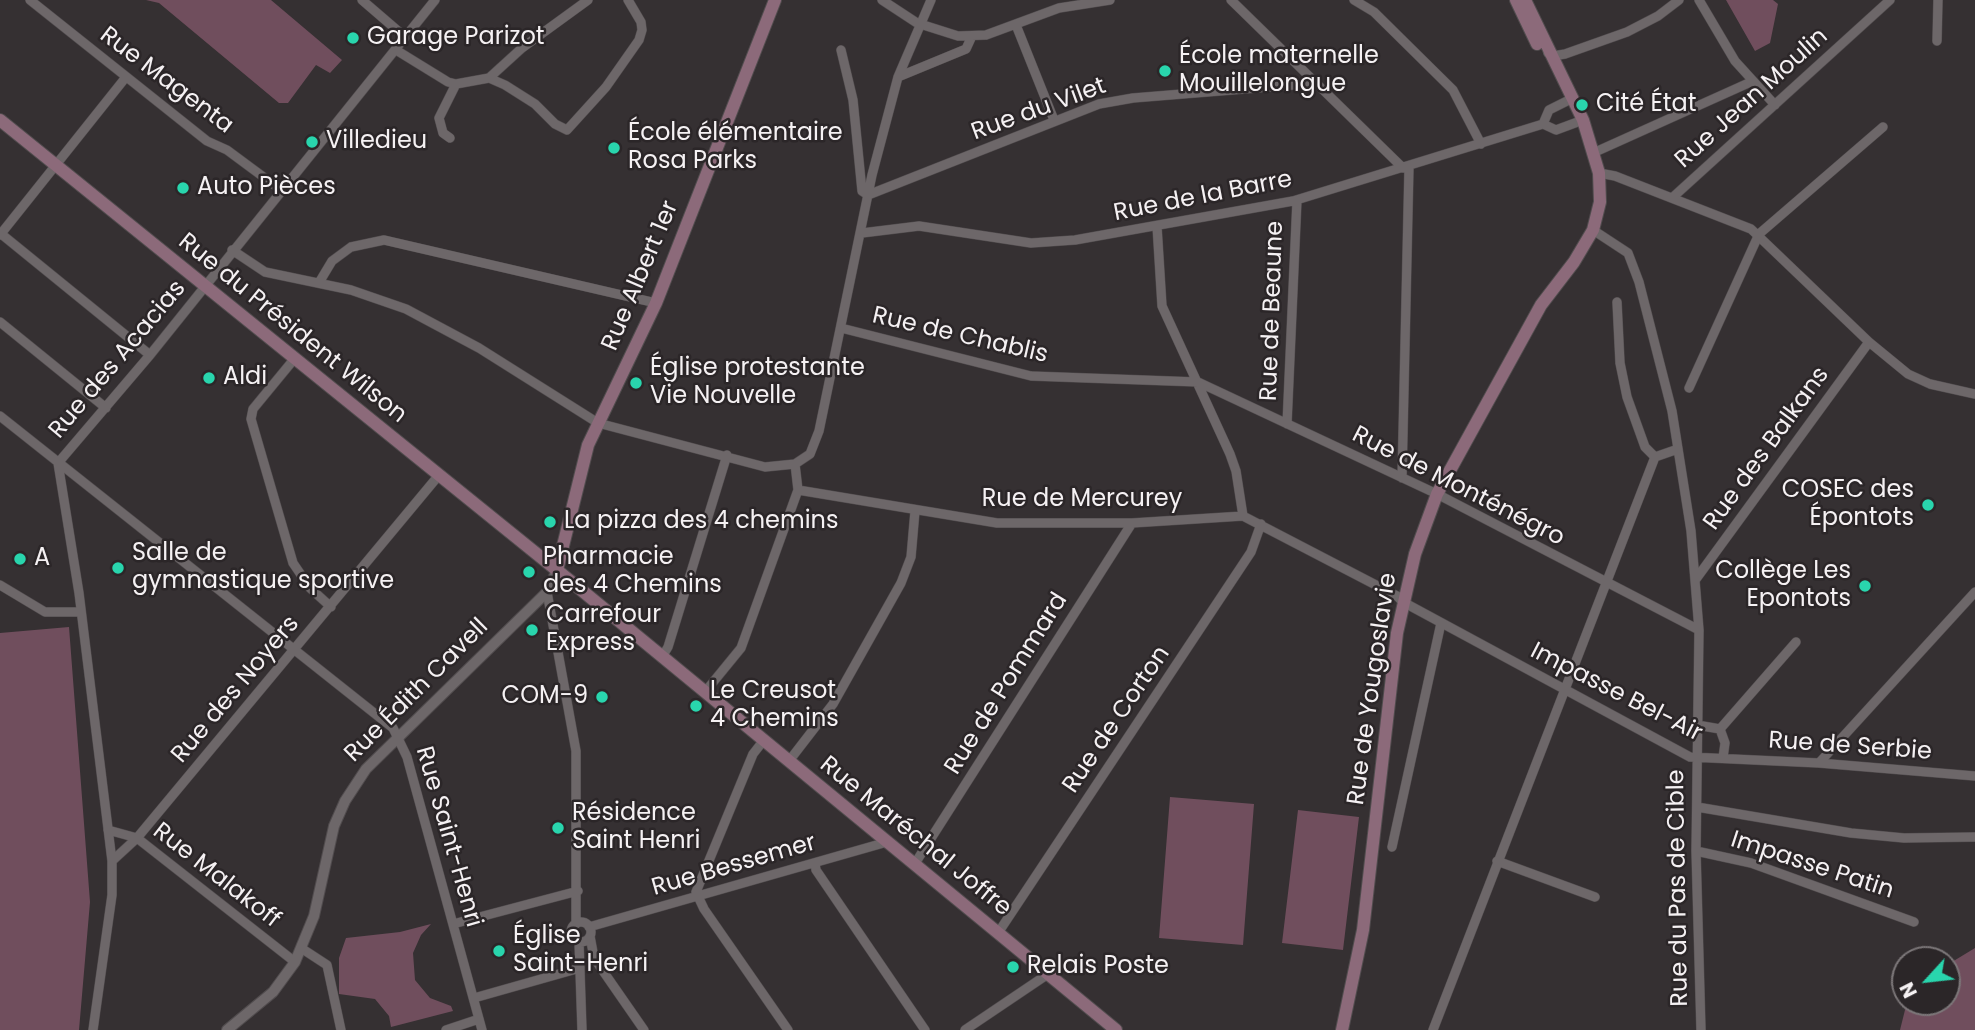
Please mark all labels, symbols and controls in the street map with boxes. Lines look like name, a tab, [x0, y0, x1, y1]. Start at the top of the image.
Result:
street label: Rue Magenta	[94, 21, 238, 141]
street label: Rue Jean Moulin	[1670, 23, 1834, 175]
place label: Garage Parizot	[367, 24, 545, 52]
marker: Garage Parizot	[345, 30, 361, 46]
place label: École maternelle Mouillelongue	[1179, 43, 1379, 99]
marker: École maternelle Mouillelongue	[1157, 63, 1173, 79]
street label: Rue du Vilet	[968, 72, 1110, 148]
place label: Cité État	[1596, 91, 1696, 119]
marker: Cité État	[1574, 97, 1590, 113]
place label: École élémentaire Rosa Parks	[628, 120, 843, 176]
place label: Villedieu	[326, 128, 427, 156]
marker: Villedieu	[304, 134, 320, 150]
marker: École élémentaire Rosa Parks	[606, 140, 622, 156]
street label: Rue de la Barre	[1111, 166, 1295, 228]
place label: Auto Pièces	[197, 174, 336, 202]
marker: Auto Pièces	[175, 180, 191, 196]
street label: Rue Albert 1er	[596, 197, 686, 355]
street label: Rue de Beaune	[1255, 220, 1291, 402]
street label: Rue du Président Wilson	[172, 228, 412, 430]
street label: Rue des Acacias	[44, 275, 192, 445]
street label: Rue de Chablis	[869, 302, 1051, 370]
place label: Église protestante Vie Nouvelle	[650, 355, 865, 411]
street label: Rue des Balkans	[1698, 362, 1836, 536]
place label: Aldi	[223, 364, 267, 392]
marker: Aldi	[201, 370, 217, 386]
marker: Église protestante Vie Nouvelle	[628, 375, 644, 391]
street label: Rue de Monténégro	[1347, 421, 1569, 553]
place label: COSEC des Épontots	[1782, 477, 1914, 533]
street label: Rue de Mercurey	[982, 486, 1182, 514]
marker: COSEC des Épontots	[1920, 497, 1936, 513]
place label: La pizza des 4 chemins	[564, 508, 838, 536]
marker: La pizza des 4 chemins	[542, 514, 558, 530]
place label: Salle de gymnastique sportive	[132, 540, 394, 596]
place label: Pharmacie des 4 Chemins	[543, 544, 722, 600]
place label: A	[34, 545, 50, 573]
marker: A	[12, 551, 28, 567]
place label: Collège Les Epontots	[1715, 558, 1851, 614]
marker: Salle de gymnastique sportive	[110, 560, 126, 576]
marker: Pharmacie des 4 Chemins	[521, 564, 537, 580]
street label: Rue de Yougoslavie	[1342, 571, 1404, 807]
marker: Collège Les Epontots	[1857, 578, 1873, 594]
street label: Rue de Pommard	[939, 588, 1075, 780]
place label: Carrefour Express	[546, 602, 661, 658]
street label: Rue des Noyers	[166, 611, 306, 769]
street label: Rue Édith Cavell	[339, 613, 495, 769]
marker: Carrefour Express	[524, 622, 540, 638]
street label: Impasse Bel-Air	[1525, 637, 1707, 749]
street label: Rue de Corton	[1057, 641, 1177, 799]
place label: Le Creusot 4 Chemins	[710, 678, 839, 734]
place label: COM-9	[502, 683, 588, 711]
marker: COM-9	[594, 689, 610, 705]
marker: Le Creusot 4 Chemins	[688, 698, 704, 714]
street label: Rue de Serbie	[1767, 727, 1933, 767]
street label: Rue Saint-Henri	[408, 743, 488, 931]
street label: Rue Maréchal Joffre	[813, 751, 1017, 923]
street label: Rue du Pas de Cible	[1663, 769, 1695, 1007]
place label: Résidence Saint Henri	[572, 800, 700, 856]
street label: Rue Malakoff	[147, 817, 285, 935]
marker: Résidence Saint Henri	[550, 820, 566, 836]
street label: Impasse Patin	[1727, 826, 1897, 906]
street label: Rue Bessemer	[649, 829, 819, 903]
place label: Église Saint-Henri	[513, 923, 648, 979]
marker: Église Saint-Henri	[491, 943, 507, 959]
north arrow	[1891, 946, 1961, 1016]
place label: Relais Poste	[1027, 953, 1169, 981]
marker: Relais Poste	[1005, 959, 1021, 975]
text: N	[1893, 977, 1924, 1002]

